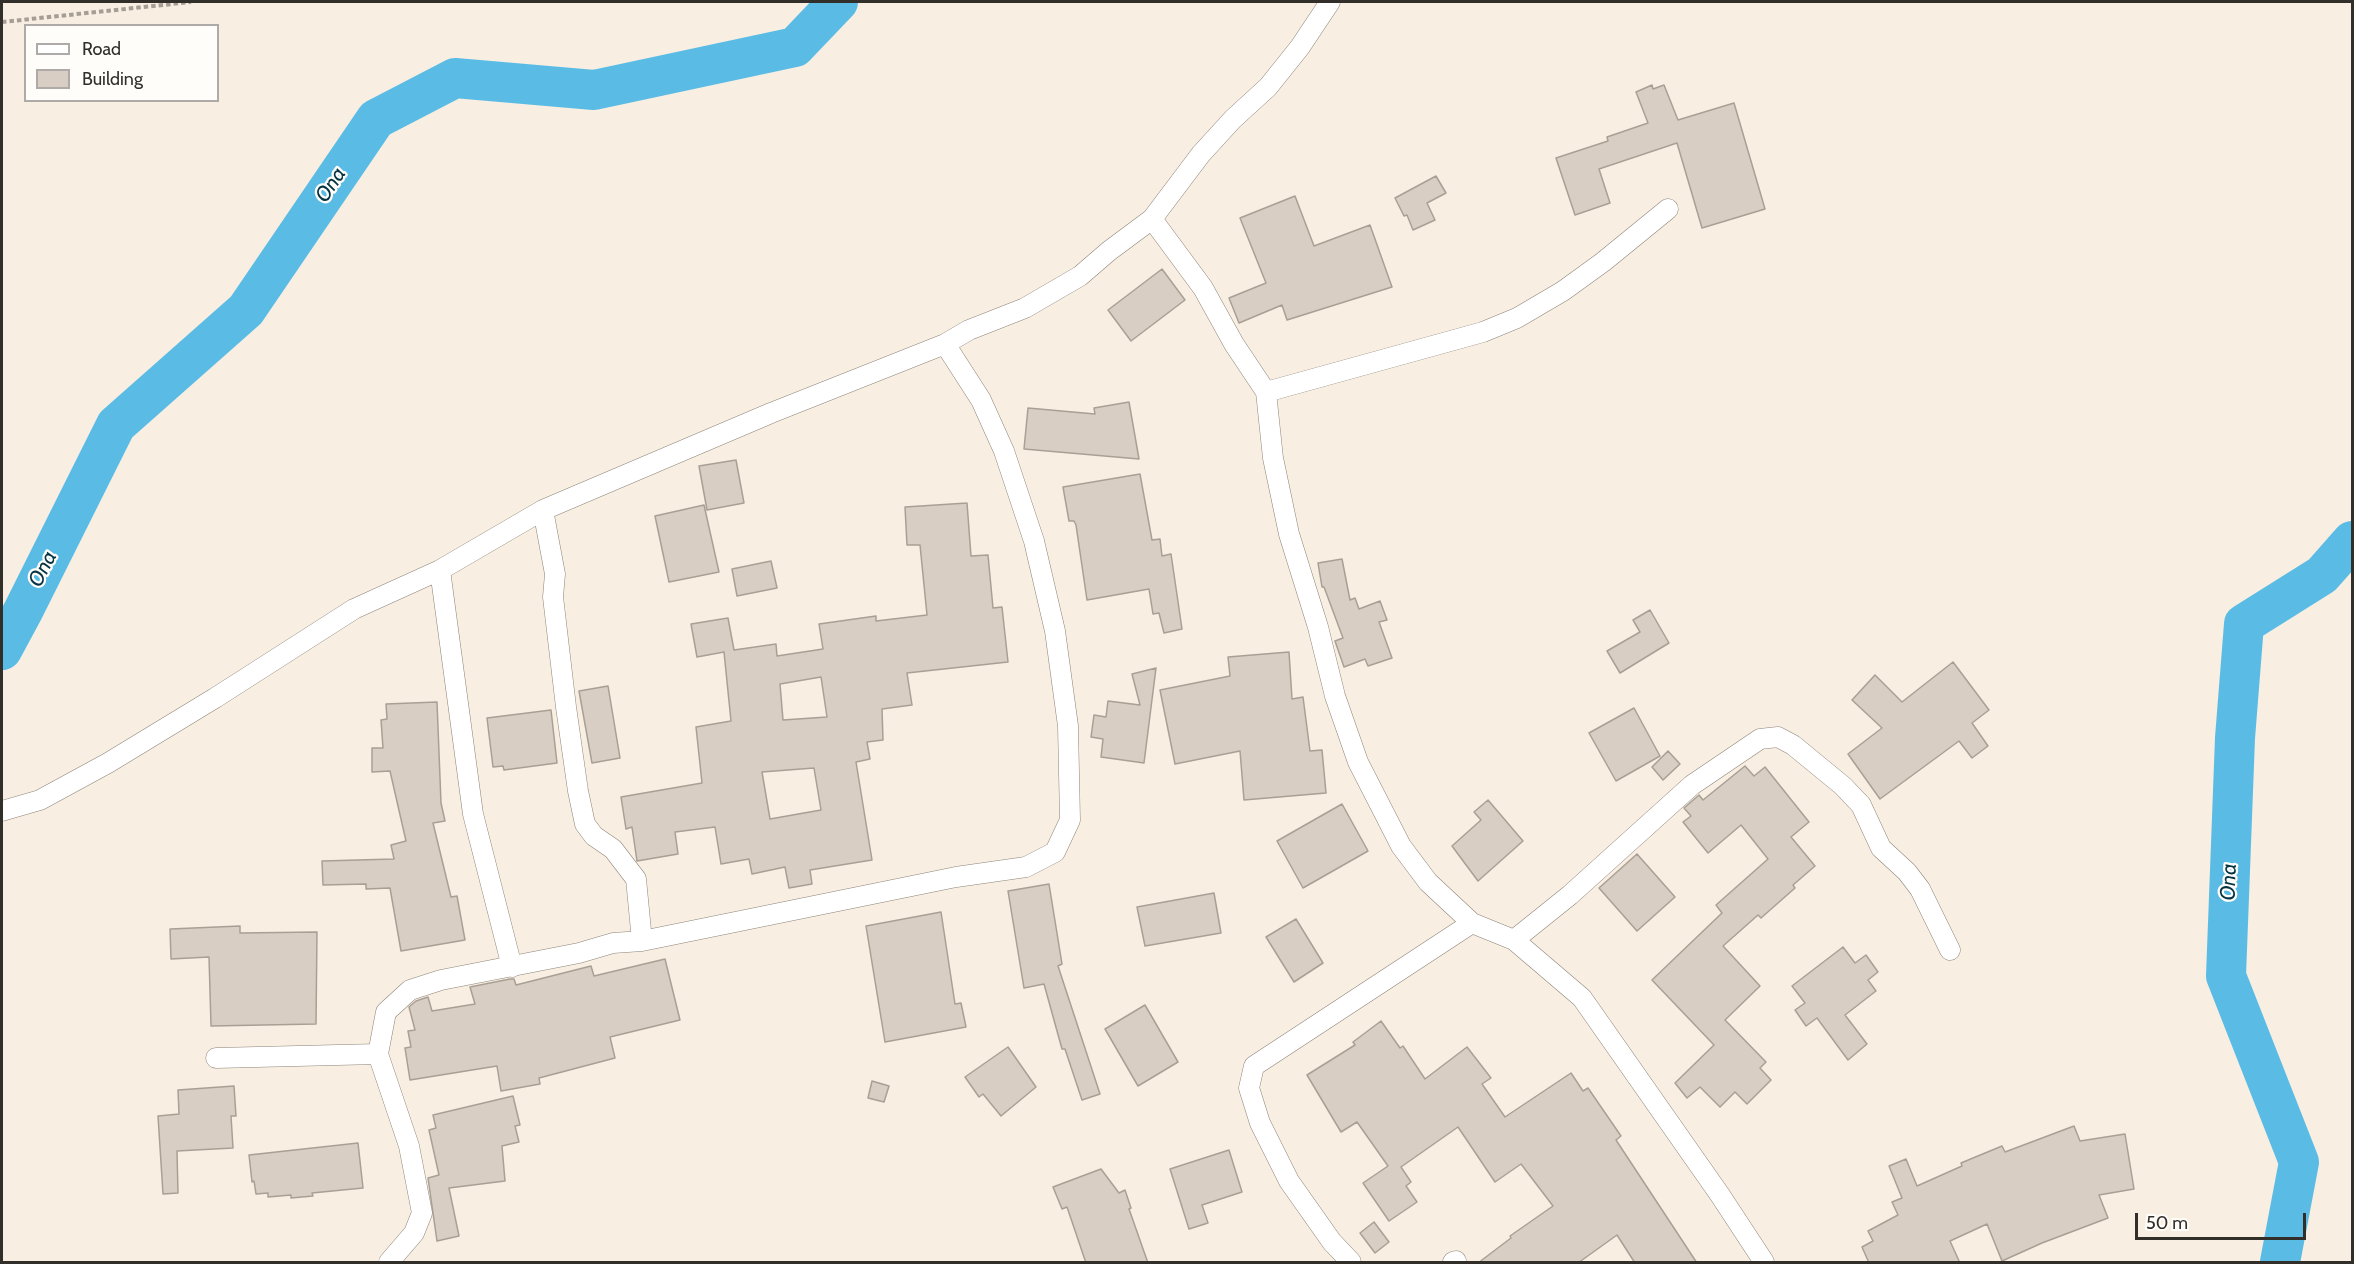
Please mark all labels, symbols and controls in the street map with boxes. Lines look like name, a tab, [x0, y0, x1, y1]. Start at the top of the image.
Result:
legend	[24, 24, 219, 102]
text: Road	[82, 38, 121, 60]
text: Building	[82, 68, 143, 90]
water label: Ona	[310, 163, 352, 207]
water label: Ona	[23, 547, 63, 591]
water label: Ona	[2216, 863, 2242, 901]
scale bar	[2138, 1201, 2309, 1239]
text: 50 m	[2146, 1212, 2188, 1234]

